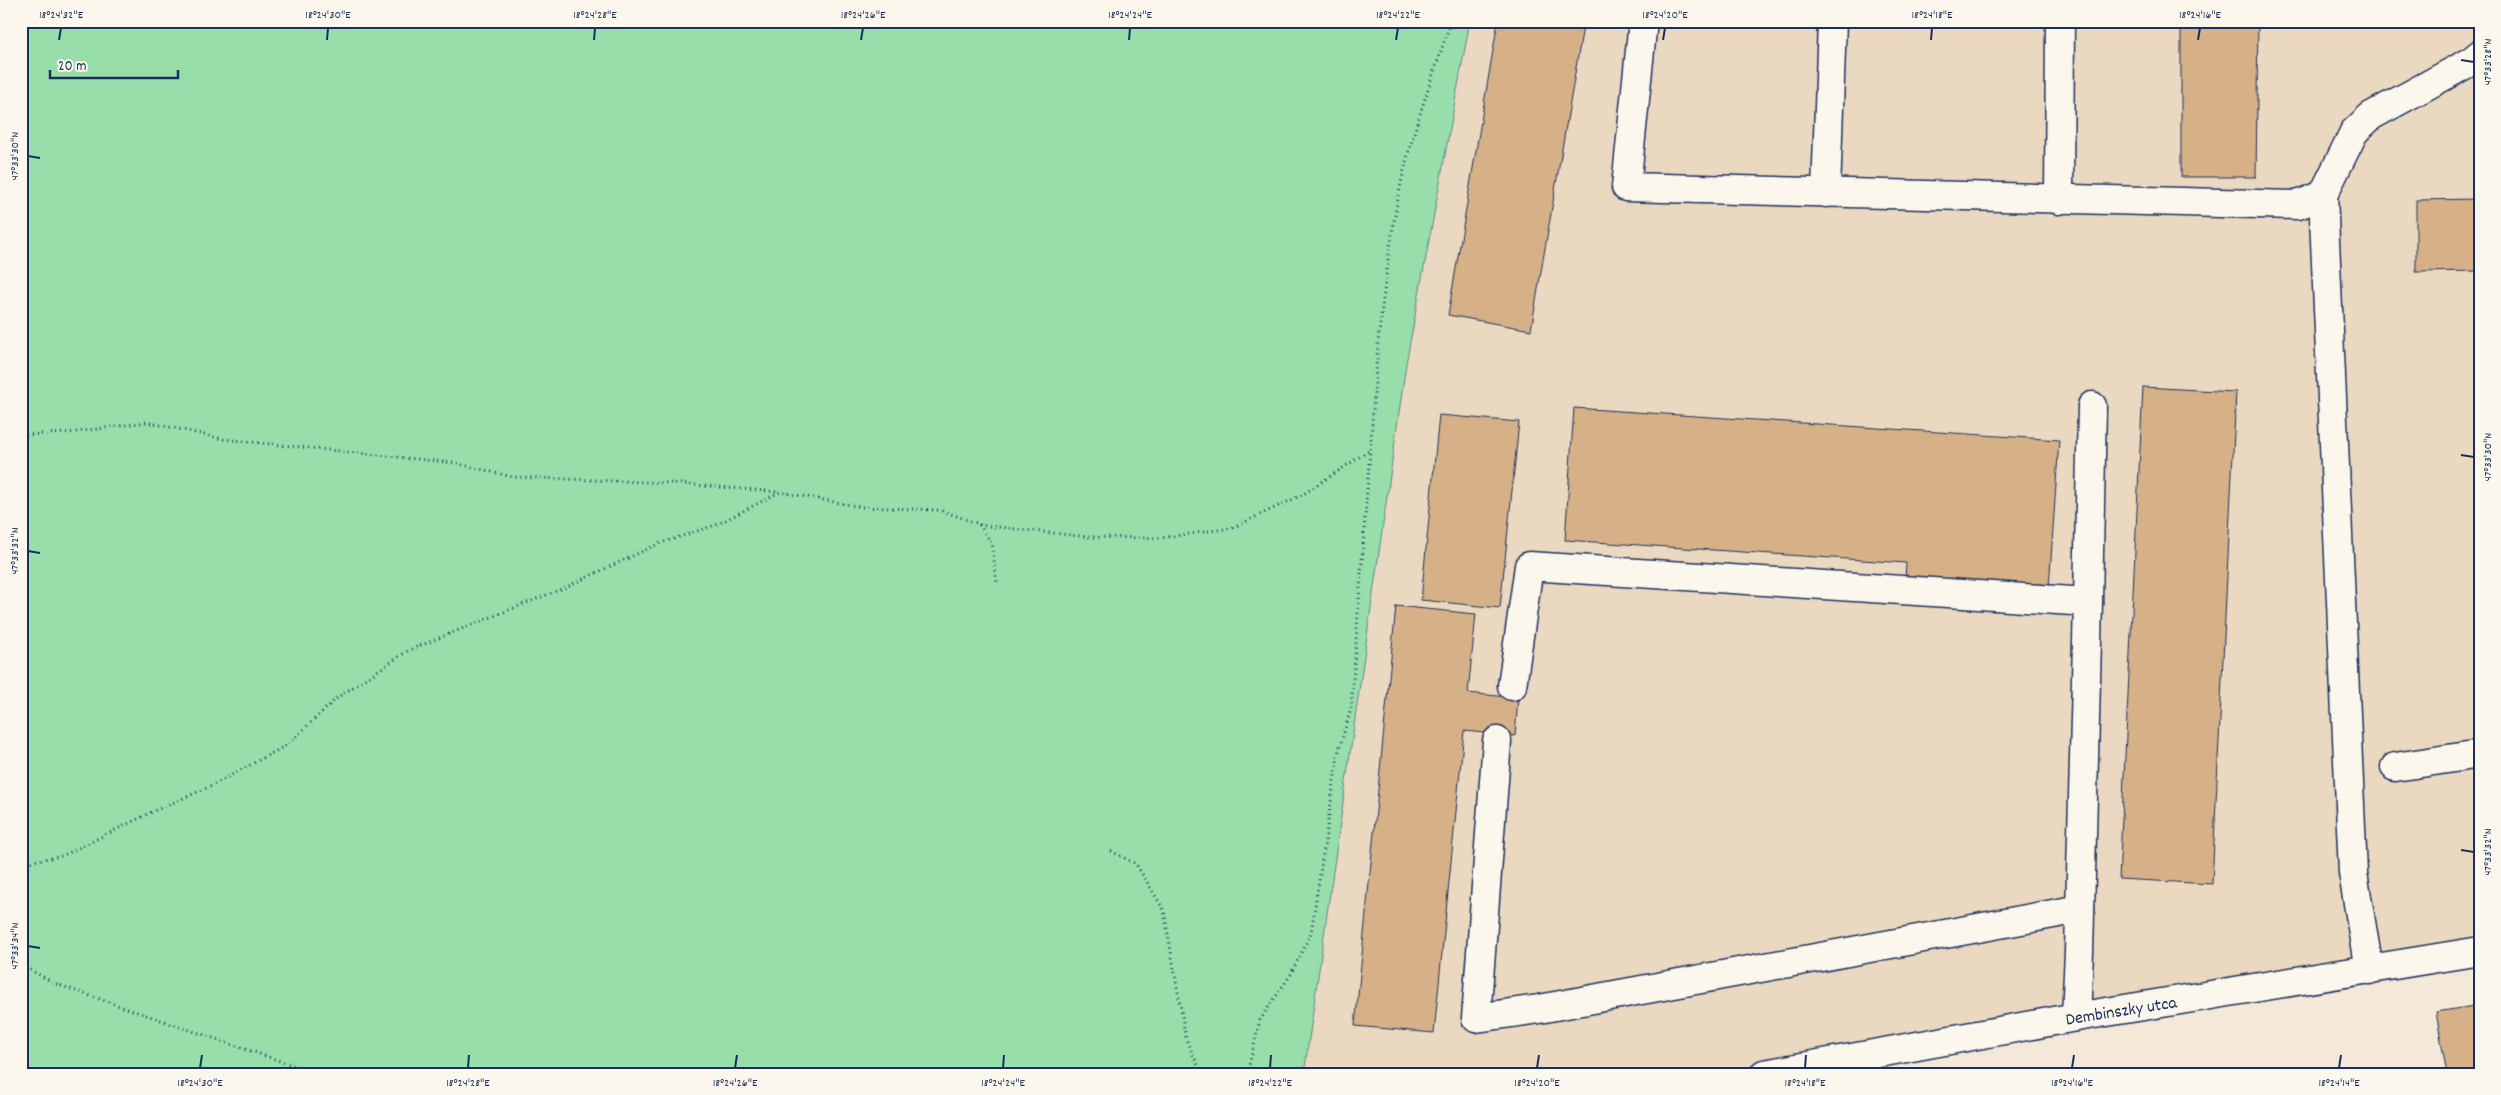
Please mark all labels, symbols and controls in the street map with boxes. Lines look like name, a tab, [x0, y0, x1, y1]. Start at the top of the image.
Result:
text: 18°24'32"E	[39, 7, 84, 24]
text: 18°24'30"E	[305, 7, 351, 24]
text: 18°24'28"E	[573, 7, 617, 24]
text: 18°24'26"E	[841, 7, 886, 24]
text: 18°24'24"E	[1108, 7, 1152, 24]
text: 18°24'22"E	[1376, 7, 1421, 24]
text: 18°24'20"E	[1642, 7, 1688, 24]
text: 18°24'18"E	[1911, 7, 1953, 24]
text: 18°24'16"E	[2179, 7, 2222, 24]
text: 47°33'28"N	[2480, 39, 2497, 85]
scale bar	[50, 48, 178, 80]
text: 20 m	[58, 56, 86, 78]
text: 47°33'30"N	[7, 132, 24, 180]
text: 47°33'30"N	[2480, 433, 2497, 481]
text: 47°33'32"N	[7, 527, 24, 575]
text: 47°33'32"N	[2480, 828, 2497, 876]
text: 47°33'34"N	[7, 922, 24, 969]
street label: Dembinszky utca	[2064, 991, 2179, 1034]
text: 18°24'30"E	[177, 1075, 223, 1092]
text: 18°24'28"E	[446, 1075, 490, 1092]
text: 18°24'26"E	[713, 1075, 758, 1092]
text: 18°24'24"E	[981, 1075, 1025, 1092]
text: 18°24'22"E	[1248, 1075, 1293, 1092]
text: 18°24'20"E	[1514, 1075, 1560, 1092]
text: 18°24'18"E	[1784, 1075, 1826, 1092]
text: 18°24'16"E	[2051, 1075, 2094, 1092]
text: 18°24'14"E	[2318, 1075, 2360, 1092]

